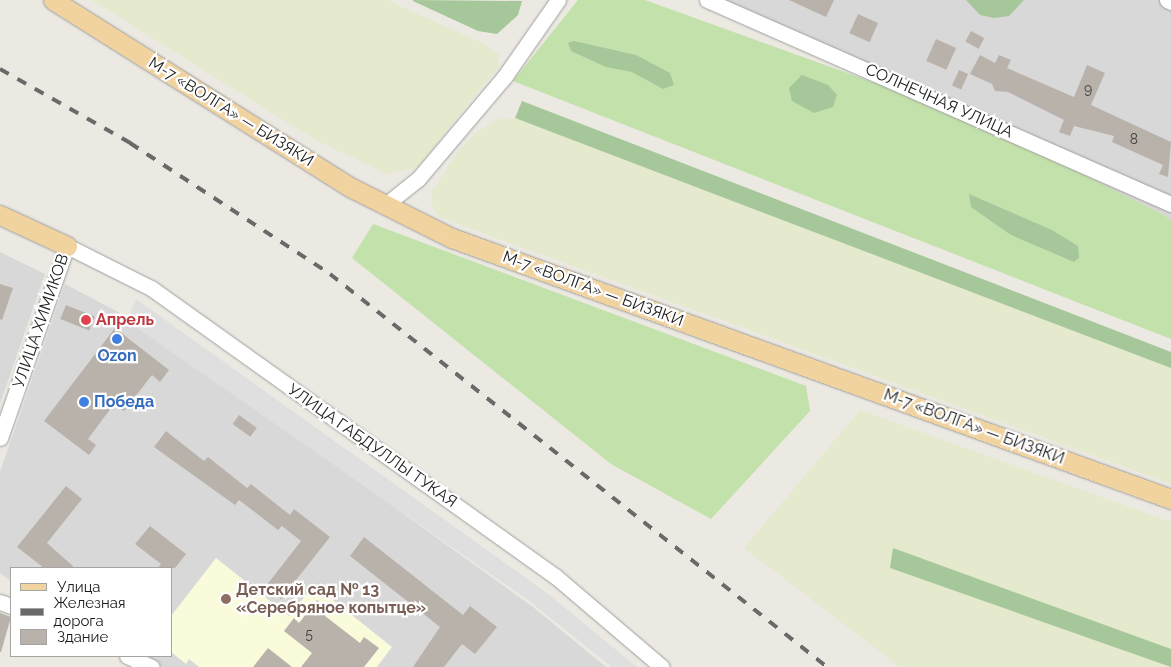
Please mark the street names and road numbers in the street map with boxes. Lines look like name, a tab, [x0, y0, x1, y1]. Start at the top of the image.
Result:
street label: М-7 «ВОЛГА» — БИЗЯКИ	[145, 53, 317, 171]
street label: СОЛНЕЧНАЯ УЛИЦА	[862, 60, 1016, 142]
street label: М-7 «ВОЛГА» — БИЗЯКИ	[500, 247, 686, 331]
street label: УЛИЦА ХИМИКОВ	[9, 251, 73, 391]
street label: УЛИЦА ГАБДУЛЛЫ ТУКАЯ	[283, 380, 461, 512]
street label: М-7 «ВОЛГА» — БИЗЯКИ	[881, 385, 1067, 469]

